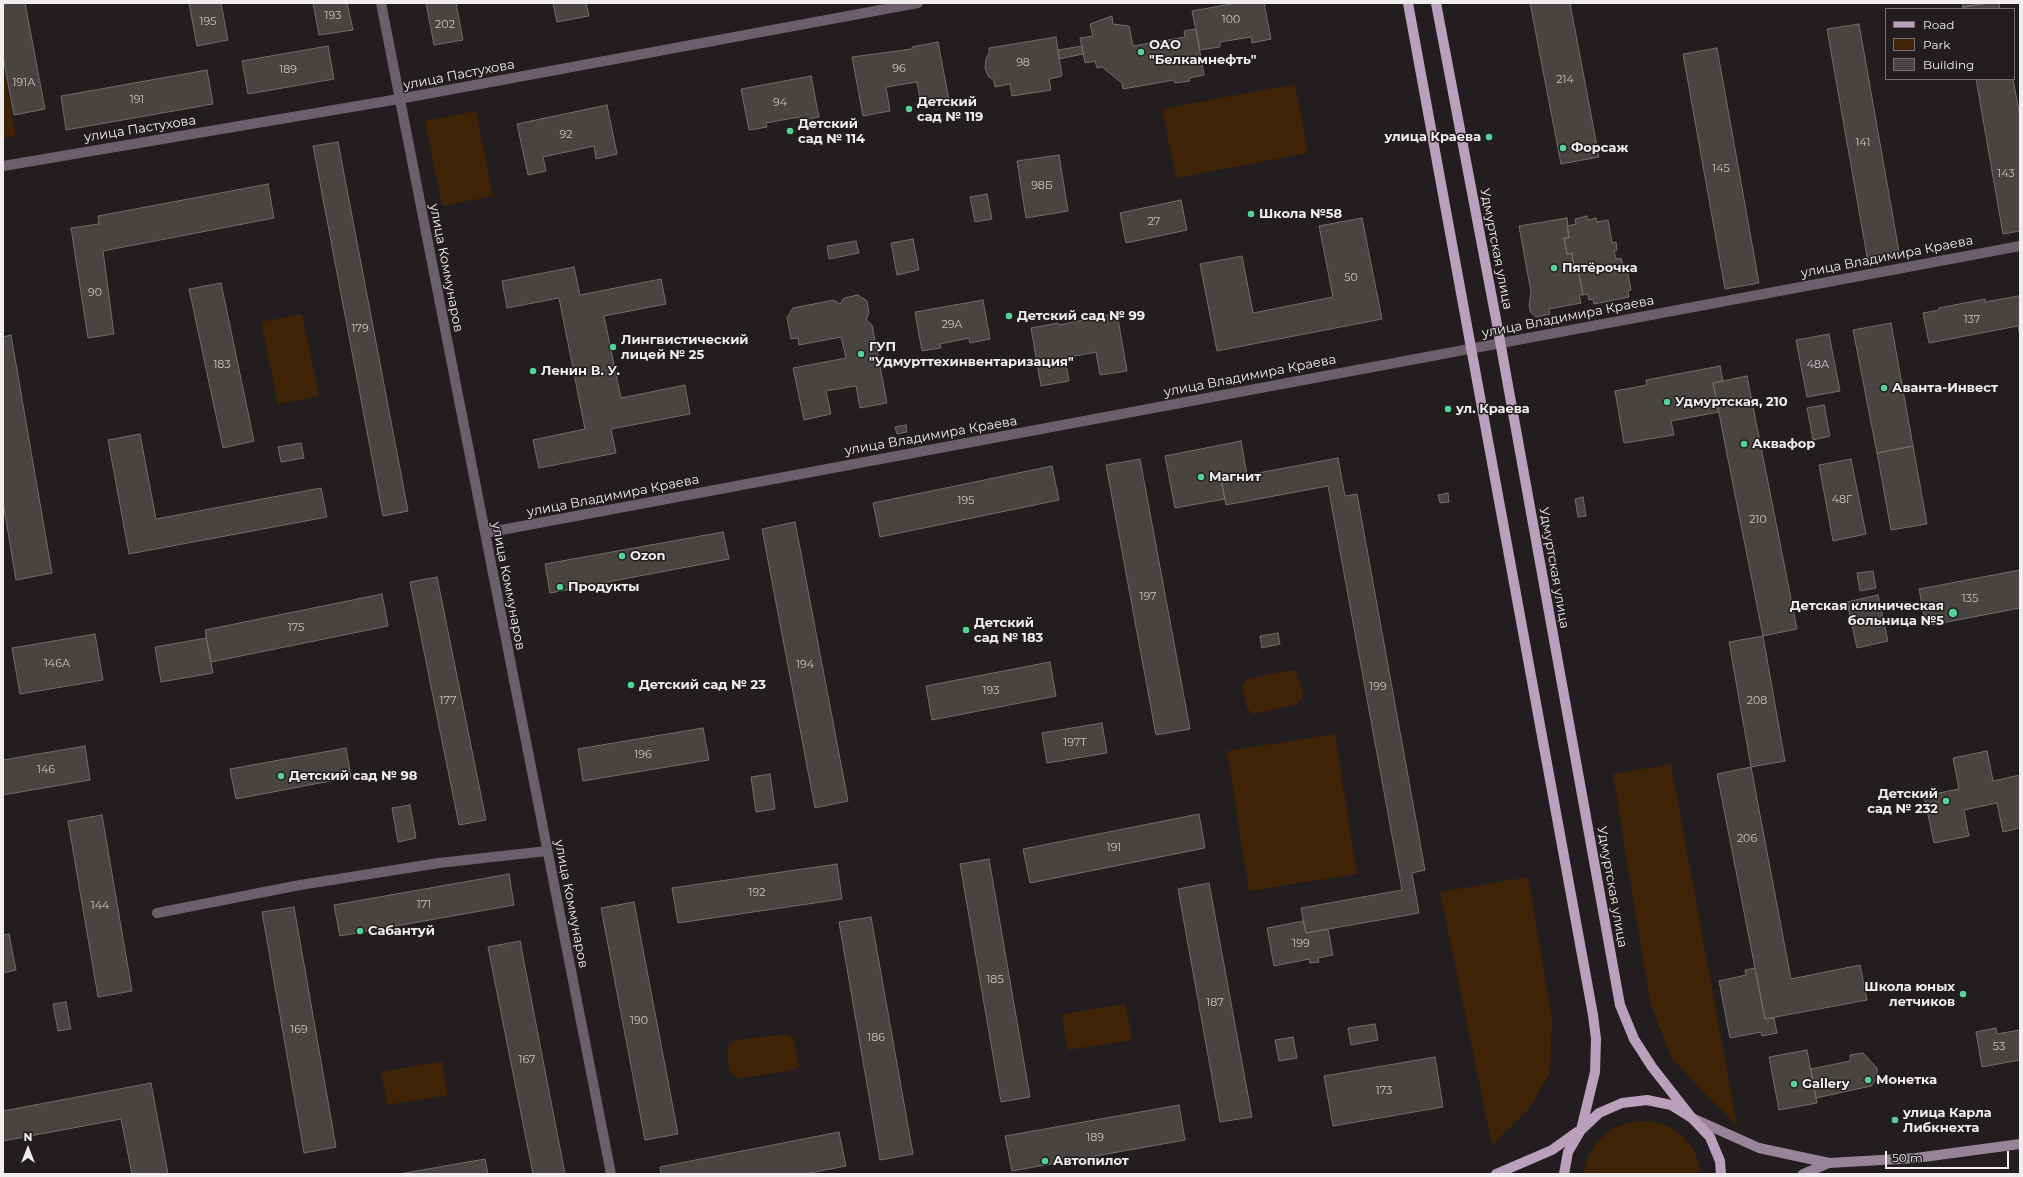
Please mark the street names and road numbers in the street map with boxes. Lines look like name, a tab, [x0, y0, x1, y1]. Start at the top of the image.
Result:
street label: улица Пастухова	[402, 57, 516, 93]
street label: улица Пастухова	[83, 112, 197, 146]
street label: Удмуртская улица	[1477, 187, 1515, 311]
street label: улица Коммунаров	[426, 203, 466, 333]
street label: улица Владимира Краева	[1800, 233, 1974, 281]
street label: улица Владимира Краева	[1481, 293, 1655, 341]
street label: улица Владимира Краева	[1163, 352, 1337, 400]
street label: улица Владимира Краева	[843, 413, 1019, 459]
street label: улица Владимира Краева	[526, 472, 700, 520]
street label: Удмуртская улица	[1536, 506, 1572, 630]
street label: улица Коммунаров	[488, 521, 528, 651]
street label: Удмуртская улица	[1594, 825, 1630, 949]
street label: улица Коммунаров	[551, 839, 591, 969]

